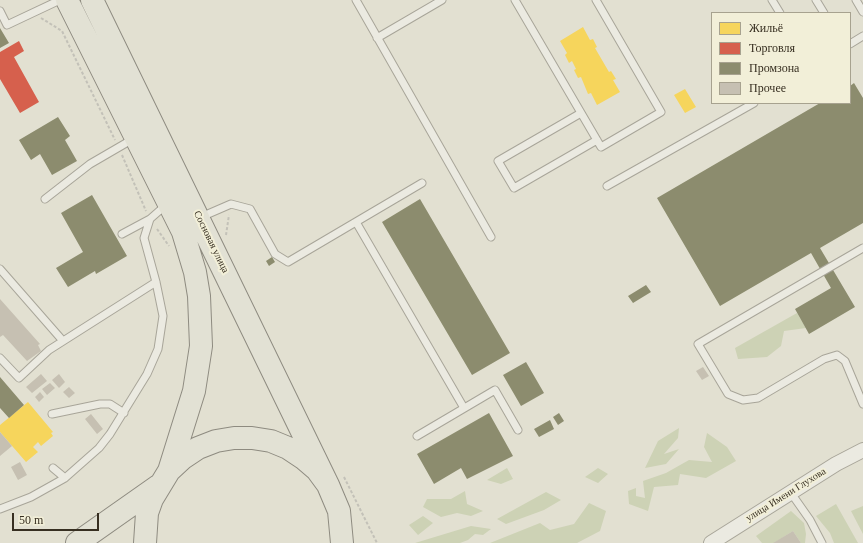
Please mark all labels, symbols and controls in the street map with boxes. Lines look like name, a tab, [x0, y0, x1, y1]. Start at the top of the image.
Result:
legend	[711, 12, 851, 104]
text: Жильё	[749, 21, 783, 35]
text: Торговля	[749, 41, 795, 55]
text: Промзона	[749, 61, 799, 75]
text: Прочее	[749, 81, 786, 95]
street label: Сосновая улица	[191, 209, 231, 275]
street label: улица Имени Глухова	[744, 466, 828, 524]
scale bar	[14, 505, 101, 531]
text: 50 m	[19, 513, 43, 527]

